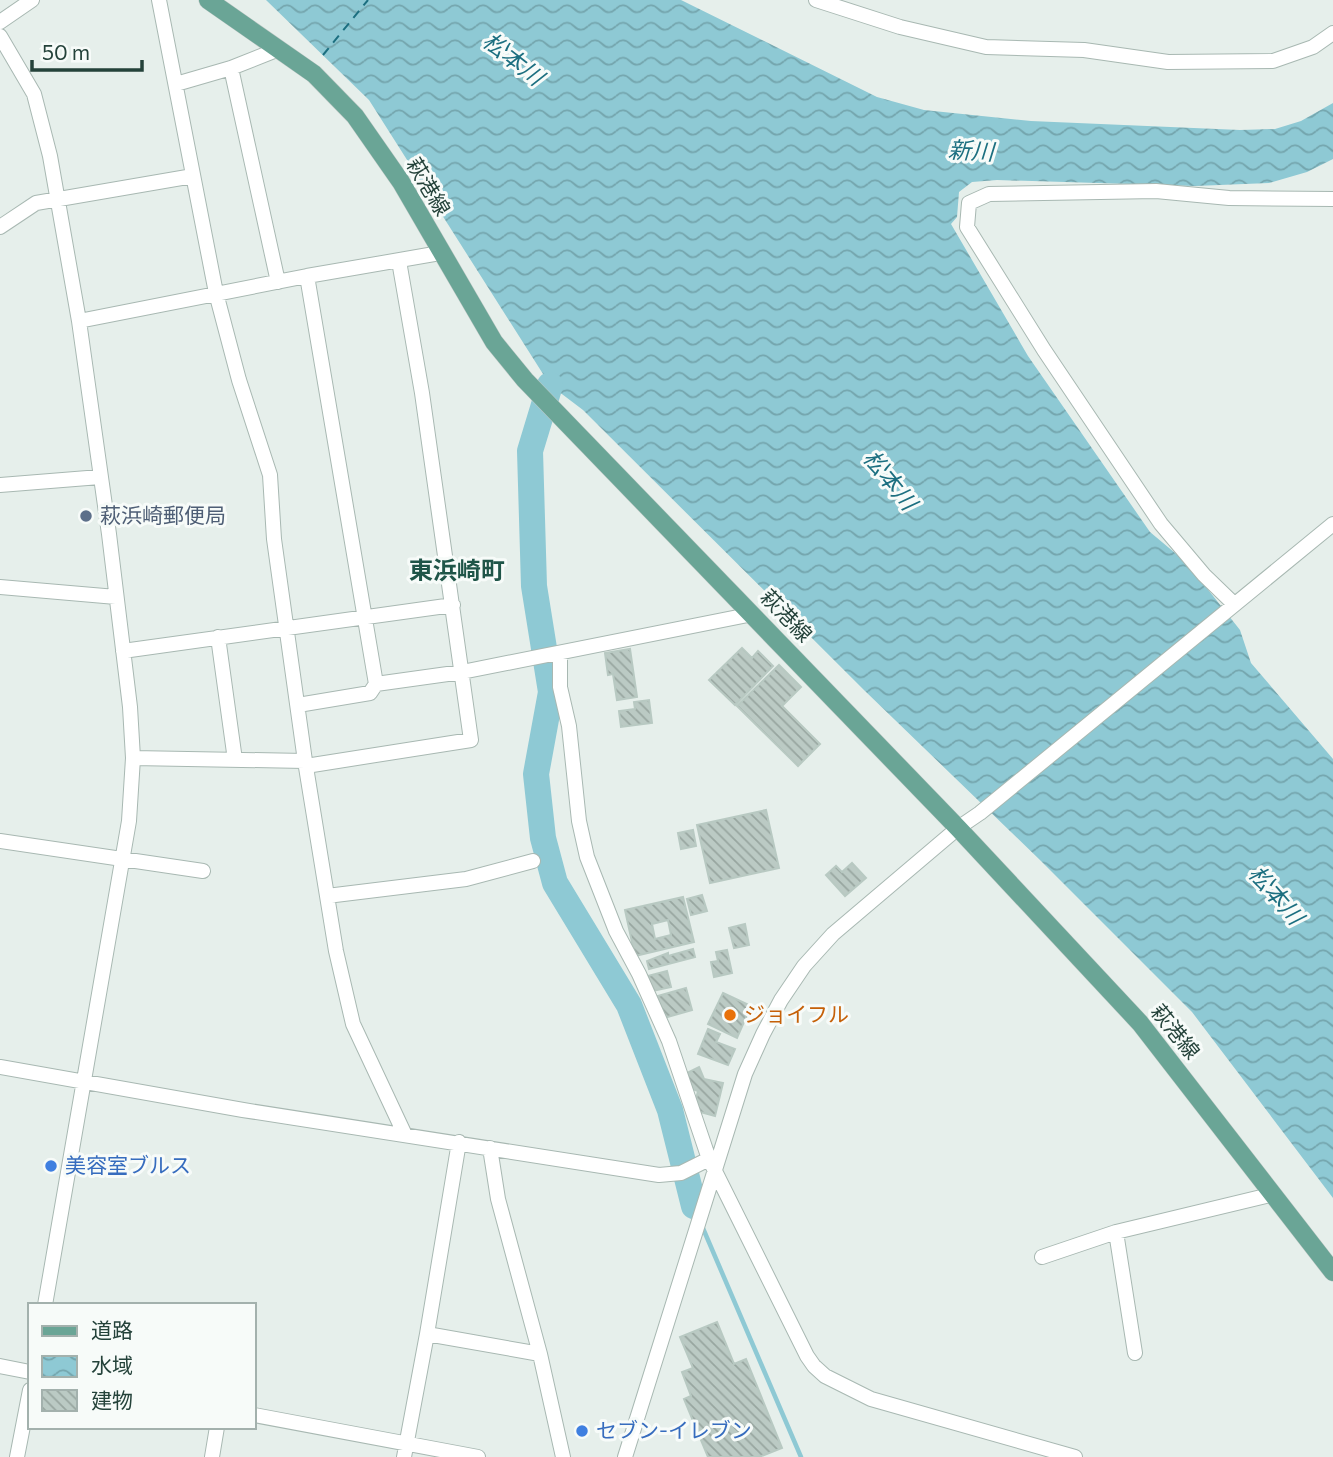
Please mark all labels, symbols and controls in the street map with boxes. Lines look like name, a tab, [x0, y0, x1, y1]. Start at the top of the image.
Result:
water label: 松本川	[478, 26, 552, 92]
scale bar	[32, 28, 142, 72]
text: 50 m	[42, 39, 90, 64]
water label: 新川	[947, 135, 998, 165]
street label: 萩港線	[402, 153, 456, 220]
water label: 松本川	[858, 444, 925, 517]
place label: 萩浜崎郵便局	[100, 502, 226, 527]
marker: 萩浜崎郵便局	[78, 508, 94, 524]
district label: 東浜崎町	[409, 555, 505, 584]
street label: 萩港線	[756, 584, 818, 646]
water label: 松本川	[1244, 859, 1312, 932]
street label: 萩港線	[1147, 999, 1206, 1063]
place label: ジョイフル	[744, 1001, 849, 1026]
marker: ジョイフル	[722, 1007, 738, 1023]
place label: 美容室ブルス	[65, 1152, 191, 1177]
marker: 美容室ブルス	[43, 1158, 59, 1174]
legend	[28, 1303, 256, 1429]
text: 道路	[91, 1317, 133, 1342]
text: 水域	[91, 1352, 133, 1377]
text: 建物	[91, 1387, 133, 1412]
place label: セブン-イレブン	[596, 1417, 752, 1442]
marker: セブン-イレブン	[574, 1423, 590, 1439]

